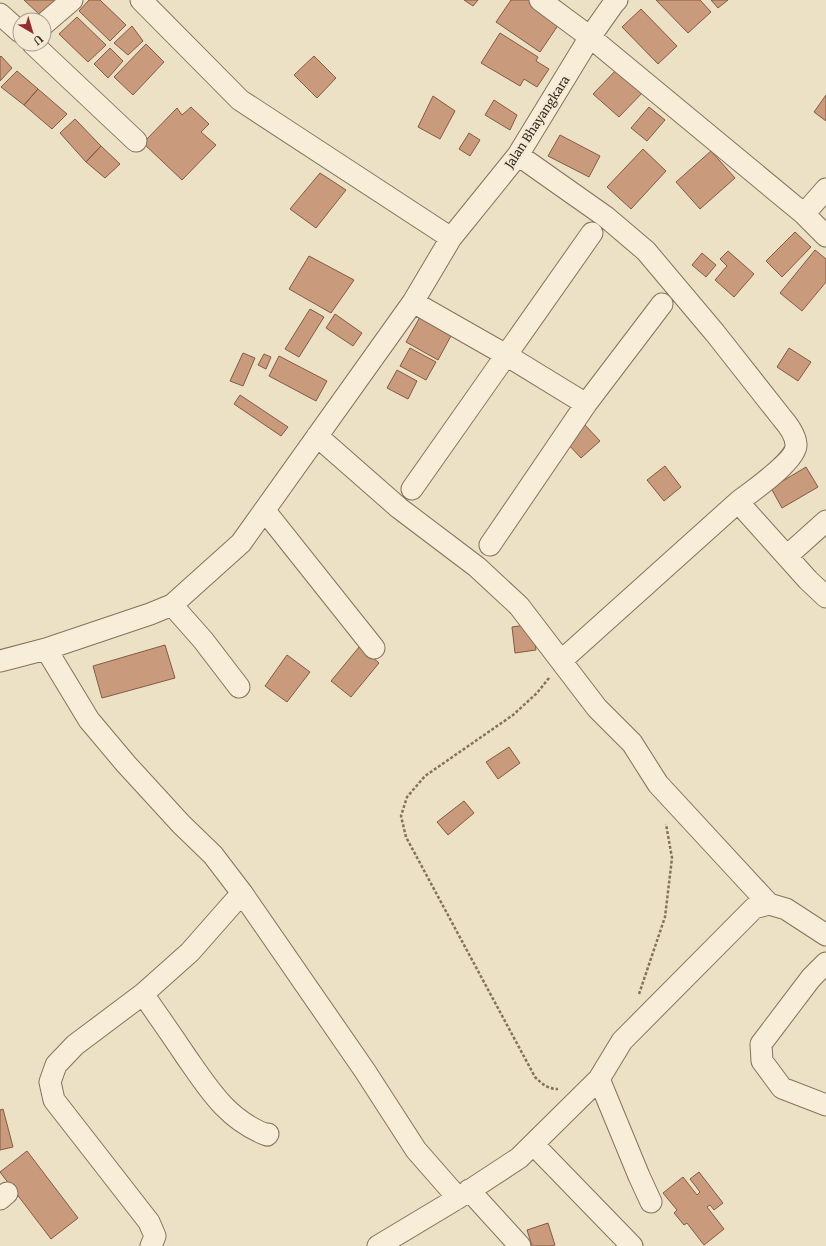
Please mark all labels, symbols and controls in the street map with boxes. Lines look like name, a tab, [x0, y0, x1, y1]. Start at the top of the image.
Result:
north arrow	[12, 12, 52, 52]
text: U	[30, 32, 46, 48]
street label: Jalan Bhayangkara	[501, 72, 573, 172]

